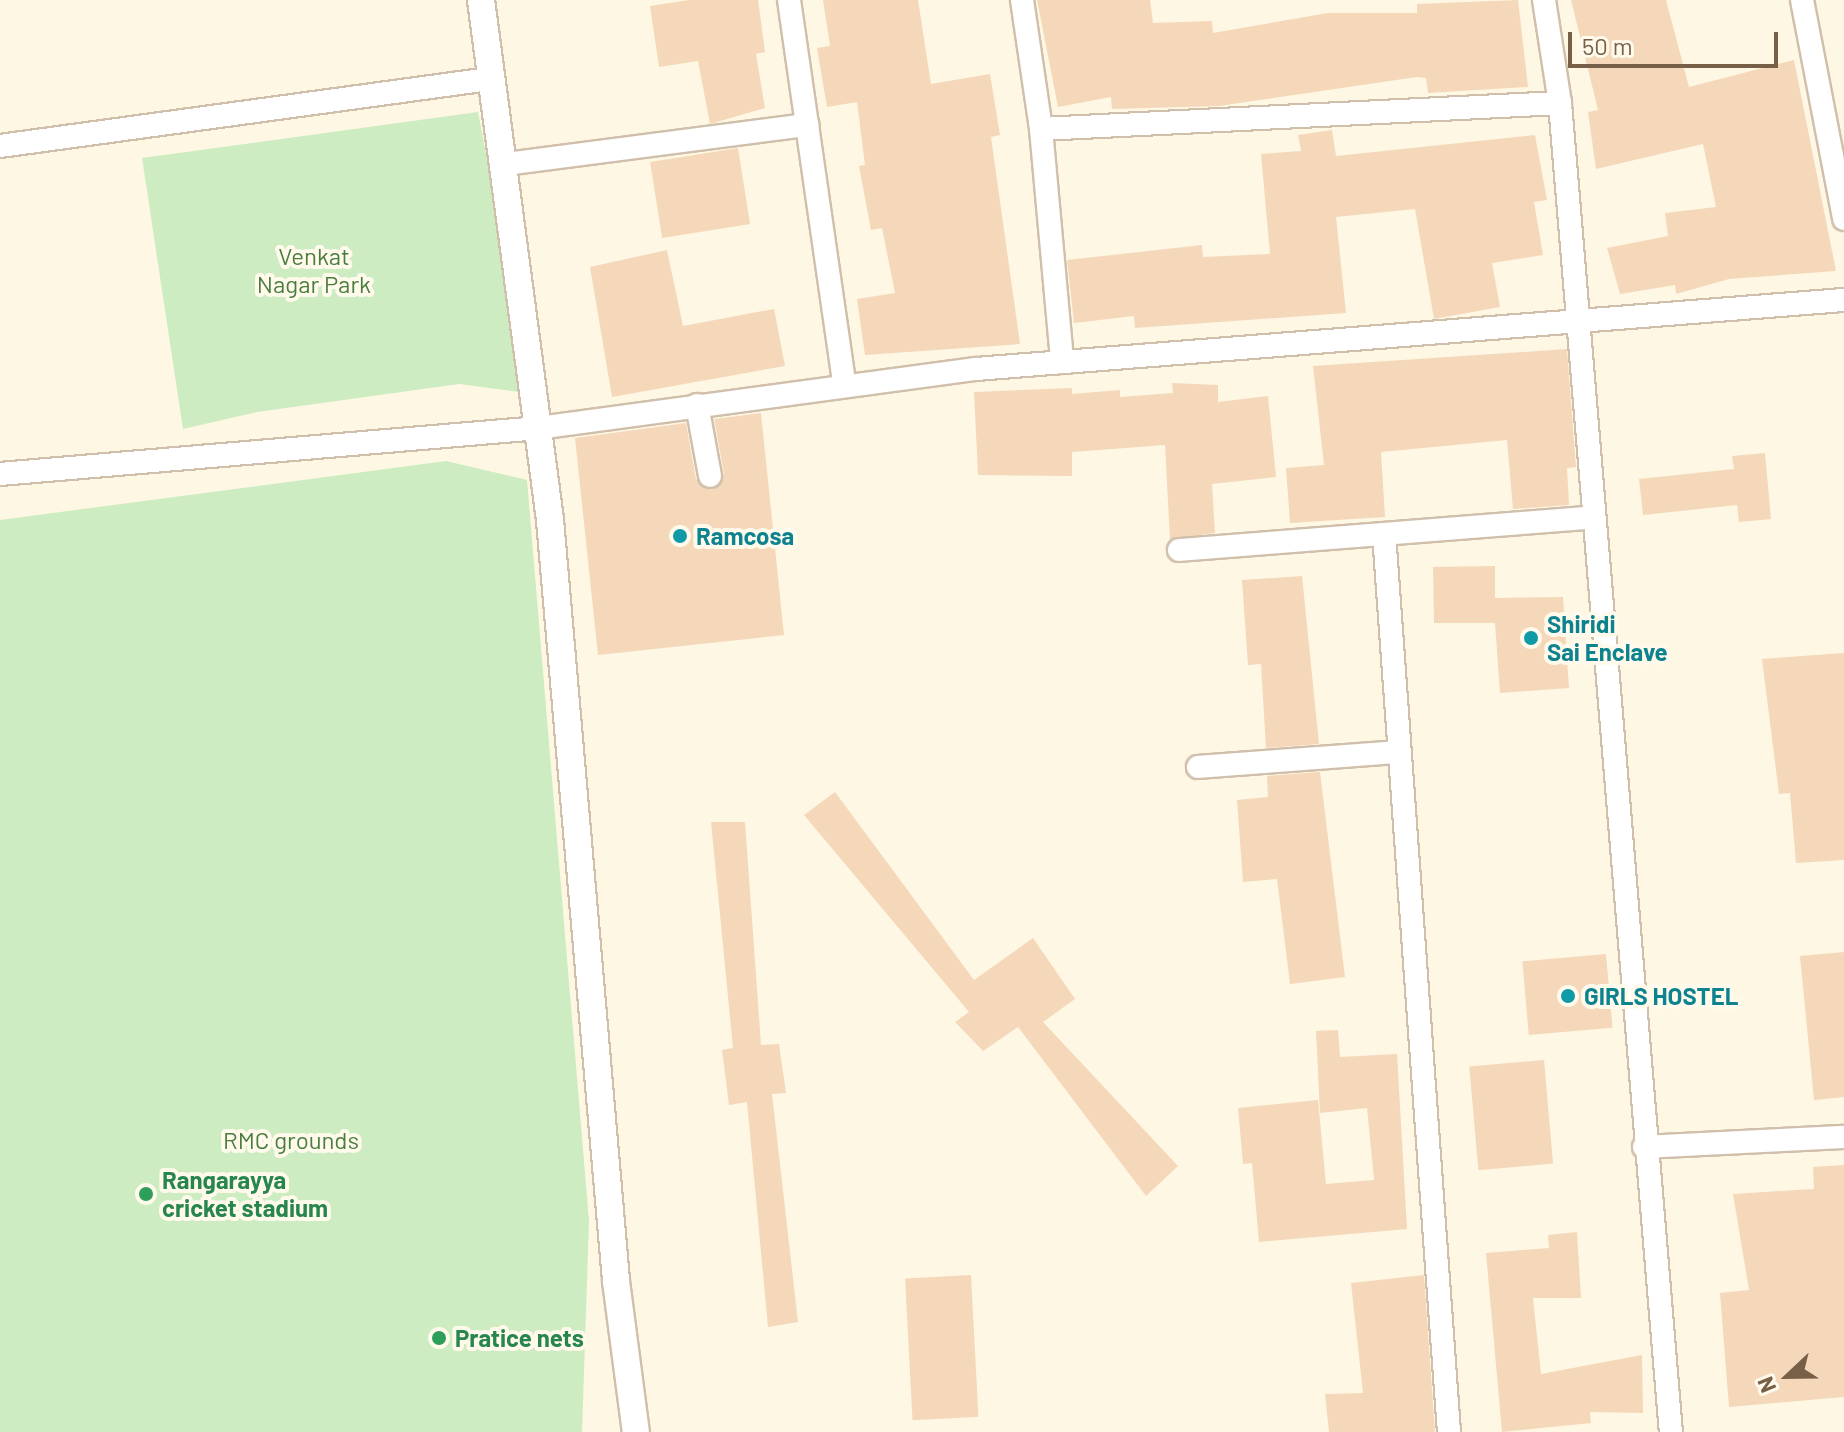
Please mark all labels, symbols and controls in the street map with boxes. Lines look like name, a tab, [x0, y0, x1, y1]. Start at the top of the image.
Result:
scale bar	[1572, 16, 1782, 66]
text: 50 m	[1582, 31, 1633, 60]
park label: Venkat Nagar Park	[257, 242, 371, 298]
place label: Ramcosa	[696, 522, 794, 550]
marker: Ramcosa	[671, 527, 689, 545]
place label: Shiridi Sai Enclave	[1547, 610, 1668, 666]
marker: Shiridi Sai Enclave	[1522, 629, 1540, 647]
place label: GIRLS HOSTEL	[1584, 982, 1738, 1010]
marker: GIRLS HOSTEL	[1559, 987, 1577, 1005]
park label: RMC grounds	[223, 1126, 359, 1154]
place label: Rangarayya cricket stadium	[162, 1166, 328, 1222]
marker: Rangarayya cricket stadium	[137, 1185, 155, 1203]
place label: Pratice nets	[455, 1324, 584, 1352]
marker: Pratice nets	[430, 1329, 448, 1347]
north arrow	[1748, 1336, 1828, 1416]
text: N	[1751, 1373, 1781, 1397]

